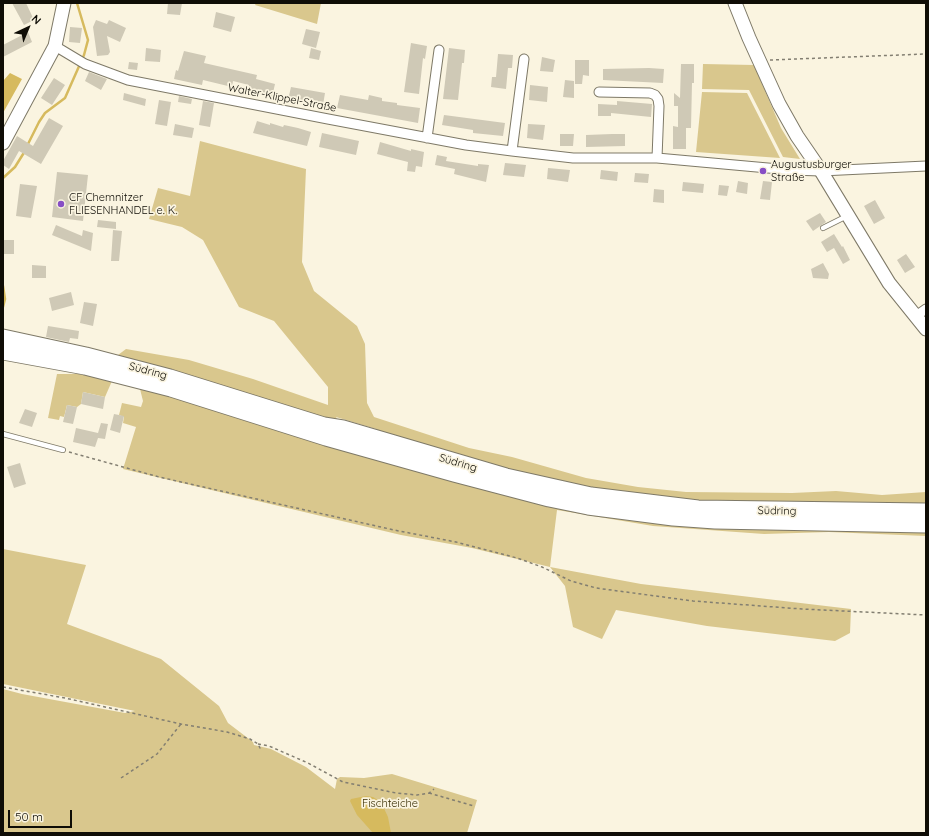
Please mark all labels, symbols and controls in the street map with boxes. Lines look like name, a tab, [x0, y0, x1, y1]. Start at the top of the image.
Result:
north arrow	[8, 8, 48, 48]
text: N	[29, 12, 44, 27]
street label: Walter-Klippel-Straße	[227, 81, 337, 115]
place label: Augustusburger Straße	[771, 158, 852, 184]
marker: Augustusburger Straße	[758, 166, 768, 176]
place label: CF Chemnitzer FLIESENHANDEL e. K.	[69, 191, 177, 217]
marker: CF Chemnitzer FLIESENHANDEL e. K.	[56, 199, 66, 209]
street label: Südring	[127, 360, 169, 382]
street label: Südring	[437, 451, 479, 475]
street label: Südring	[757, 504, 797, 518]
park label: Fischteiche	[362, 797, 418, 811]
scale bar	[10, 802, 74, 828]
text: 50 m	[15, 809, 43, 824]

